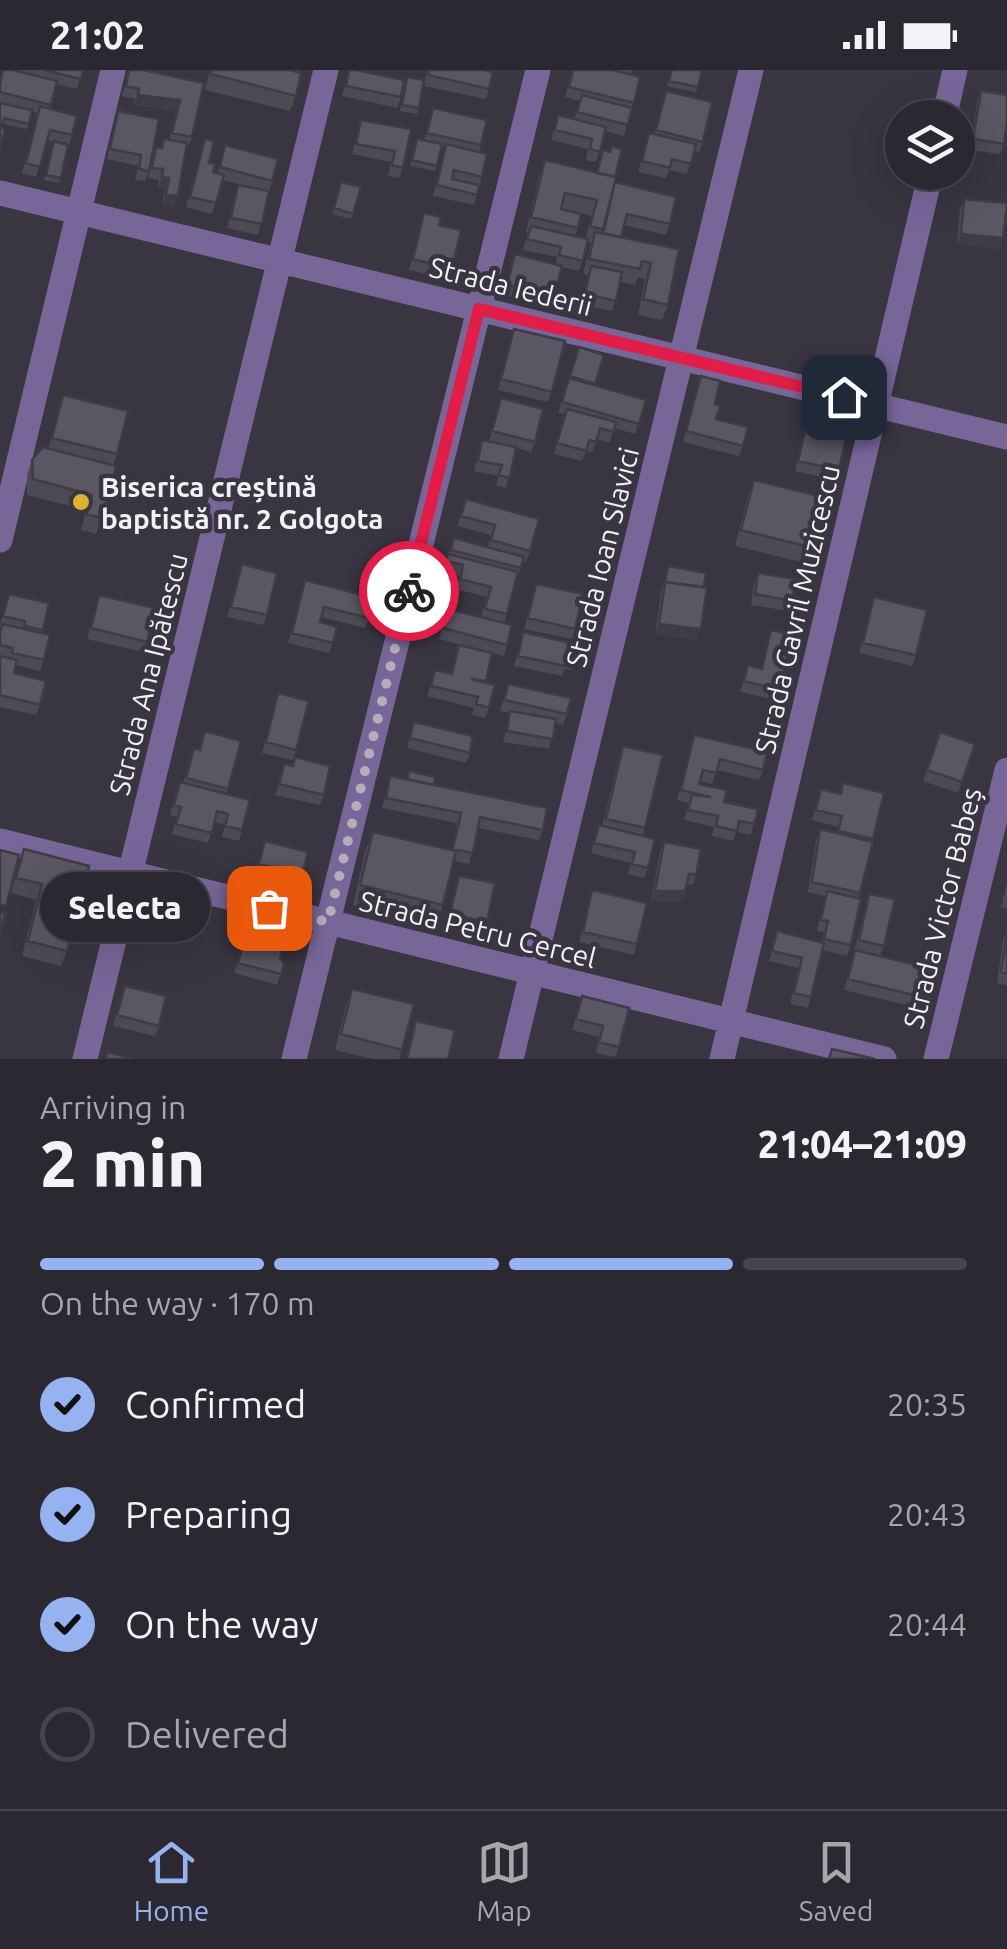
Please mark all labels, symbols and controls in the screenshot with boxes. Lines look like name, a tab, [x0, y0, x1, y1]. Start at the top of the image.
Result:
text: 21:02	[50, 14, 145, 56]
map controls	[885, 100, 975, 190]
button: layers	[885, 100, 975, 190]
street label: Strada Iederii	[426, 251, 596, 321]
pin	[802, 355, 887, 440]
icon: home	[817, 370, 872, 425]
street label: Strada Ioan Slavici	[560, 444, 644, 670]
street label: Strada Gavril Muzicescu	[749, 462, 845, 756]
place label: Biserica creștină baptistă nr. 2 Golgota	[101, 471, 383, 534]
marker: Biserica creștină baptistă nr. 2 Golgota	[70, 491, 92, 513]
courier	[359, 541, 459, 641]
street label: Strada Ana Ipătescu	[103, 550, 193, 798]
icon: bike	[382, 564, 437, 619]
street label: Strada Victor Babeș	[897, 784, 987, 1032]
pin	[227, 866, 312, 951]
callout: Selecta	[39, 873, 209, 943]
icon: bag	[242, 881, 297, 936]
street label: Strada Petru Cercel	[357, 885, 599, 973]
text: Selecta	[68, 889, 182, 925]
text: Arriving in	[40, 1089, 186, 1125]
text: 21:04–21:09	[758, 1123, 967, 1165]
text: 2 min	[40, 1126, 205, 1199]
text: On the way · 170 m	[40, 1285, 315, 1321]
icon: check	[40, 1377, 95, 1432]
text: Confirmed	[125, 1383, 306, 1425]
text: 20:35	[887, 1386, 967, 1422]
icon: check	[40, 1487, 95, 1542]
text: Preparing	[125, 1493, 292, 1535]
text: 20:43	[887, 1496, 967, 1532]
icon: check	[40, 1597, 95, 1652]
text: On the way	[125, 1603, 318, 1645]
text: 20:44	[887, 1606, 967, 1642]
text: Delivered	[125, 1713, 289, 1755]
tab: Home	[134, 1835, 209, 1926]
tab: Map	[476, 1835, 532, 1926]
tab: Saved	[799, 1835, 873, 1926]

